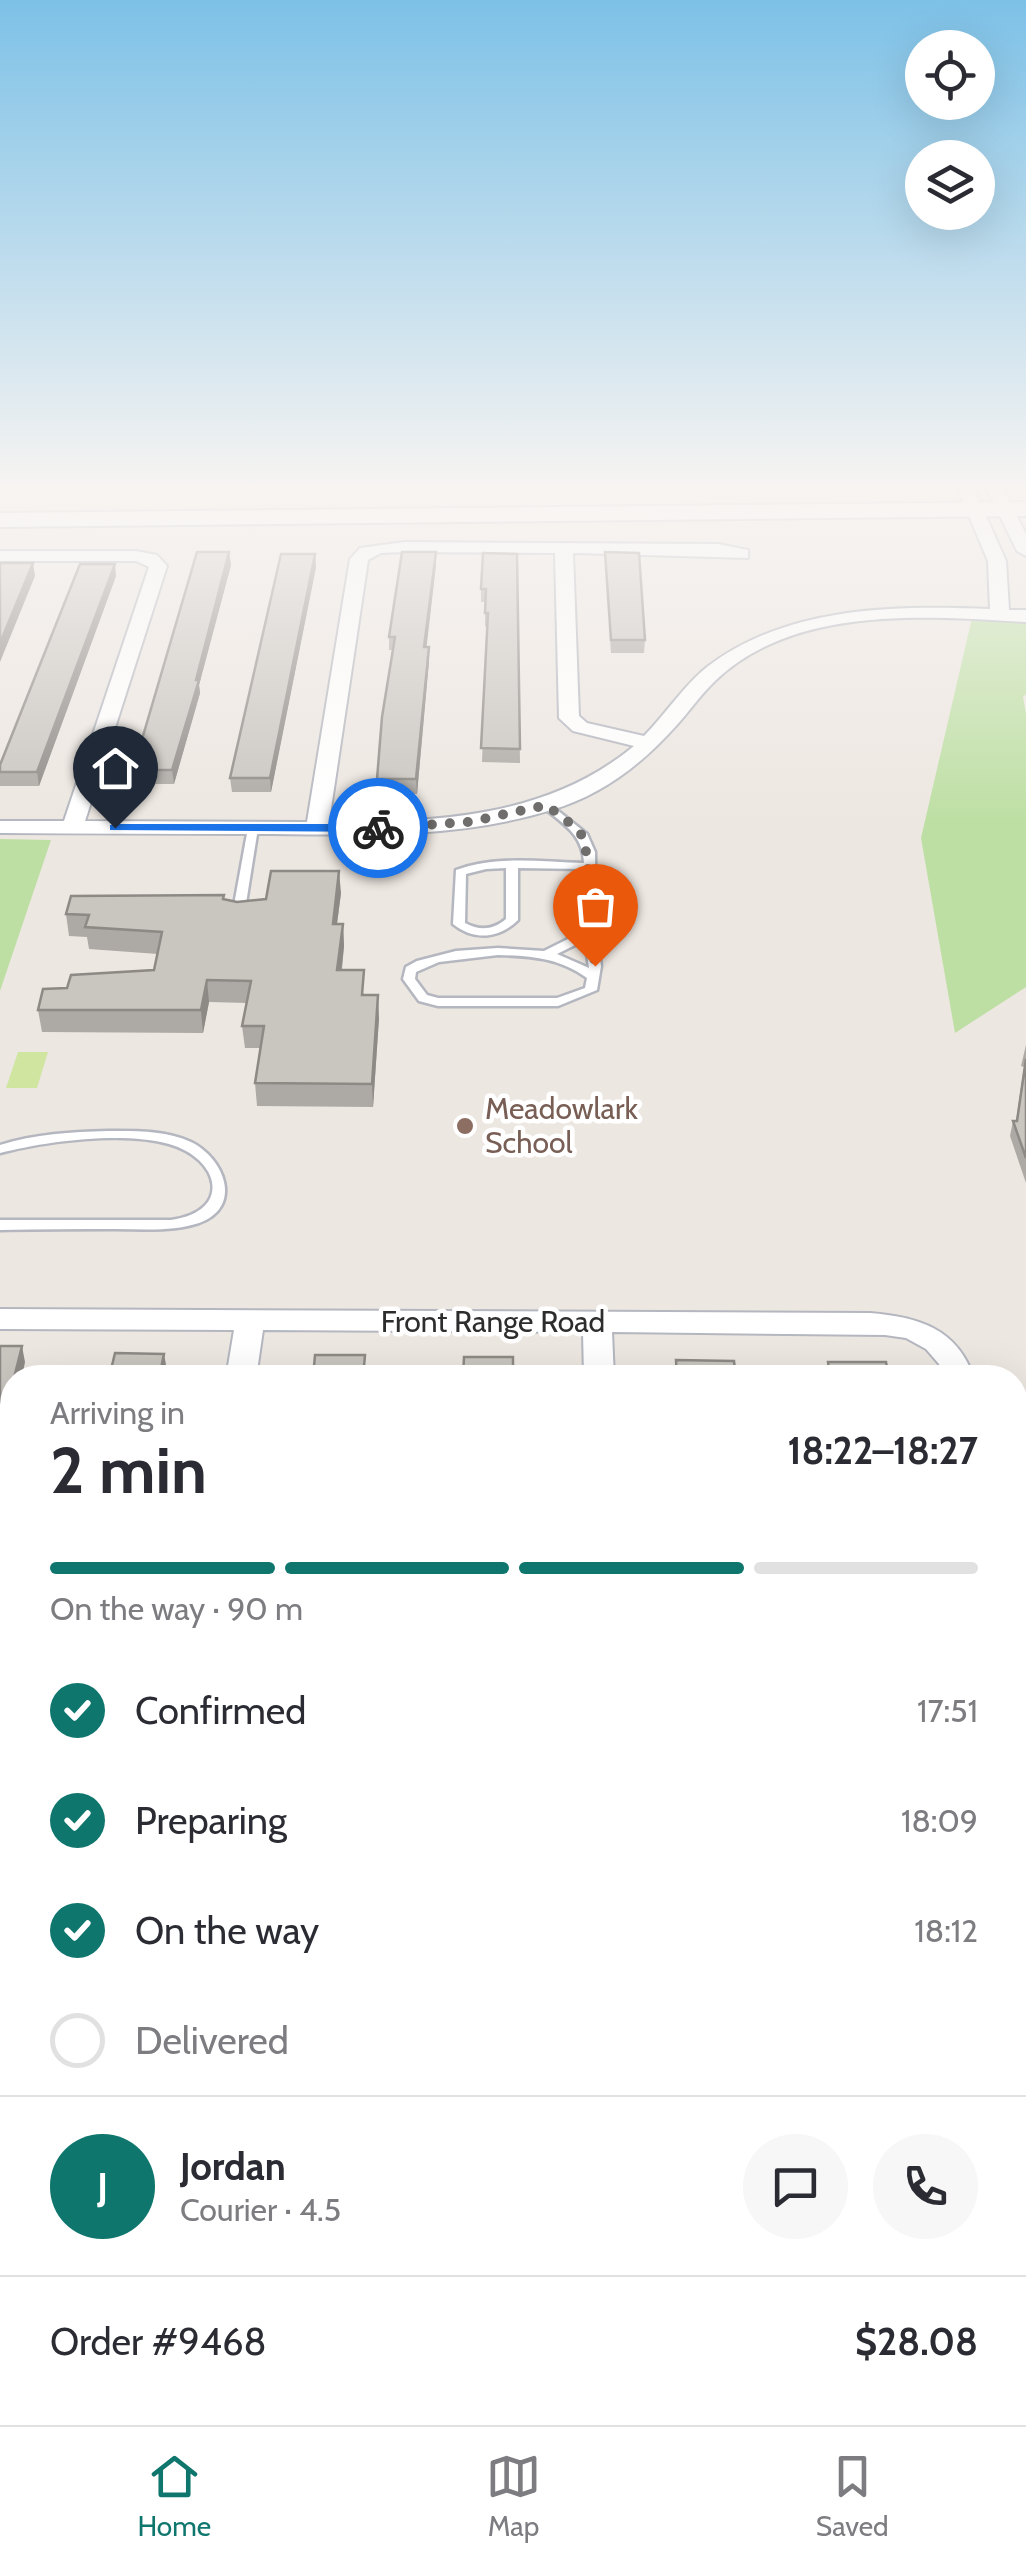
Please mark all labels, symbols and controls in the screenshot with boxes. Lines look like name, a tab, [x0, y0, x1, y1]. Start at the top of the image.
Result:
map controls	[905, 30, 995, 230]
button: locate	[905, 30, 995, 120]
button: layers	[905, 140, 995, 230]
pin	[73, 726, 158, 829]
icon: home	[88, 741, 143, 796]
courier	[328, 778, 428, 878]
icon: bike	[351, 801, 406, 856]
pin	[553, 864, 638, 967]
icon: bag	[568, 879, 623, 934]
place label: Meadowlark School	[485, 1090, 638, 1161]
marker: Meadowlark School	[454, 1115, 476, 1137]
street label: Front Range Road	[381, 1303, 605, 1340]
text: Arriving in	[50, 1393, 185, 1432]
text: 18:22–18:27	[787, 1427, 978, 1474]
text: 2 min	[50, 1430, 207, 1509]
text: On the way · 90 m	[50, 1589, 303, 1628]
icon: check	[50, 1683, 105, 1738]
text: Confirmed	[135, 1687, 306, 1734]
text: 17:51	[917, 1691, 978, 1730]
icon: check	[50, 1793, 105, 1848]
text: Preparing	[135, 1797, 287, 1844]
text: 18:09	[901, 1801, 978, 1840]
icon: check	[50, 1903, 105, 1958]
text: On the way	[135, 1907, 319, 1954]
text: 18:12	[914, 1911, 978, 1950]
text: Delivered	[135, 2017, 289, 2064]
button: chat	[743, 2134, 848, 2239]
button: phone	[873, 2134, 978, 2239]
text: Jordan	[180, 2143, 286, 2190]
text: J	[97, 2163, 108, 2210]
text: Courier · 4.5	[180, 2190, 341, 2229]
text: Order #9468	[50, 2318, 267, 2365]
text: $28.08	[855, 2318, 978, 2365]
tab: Home	[137, 2449, 211, 2543]
tab: Map	[486, 2449, 541, 2543]
tab: Saved	[816, 2449, 889, 2543]

